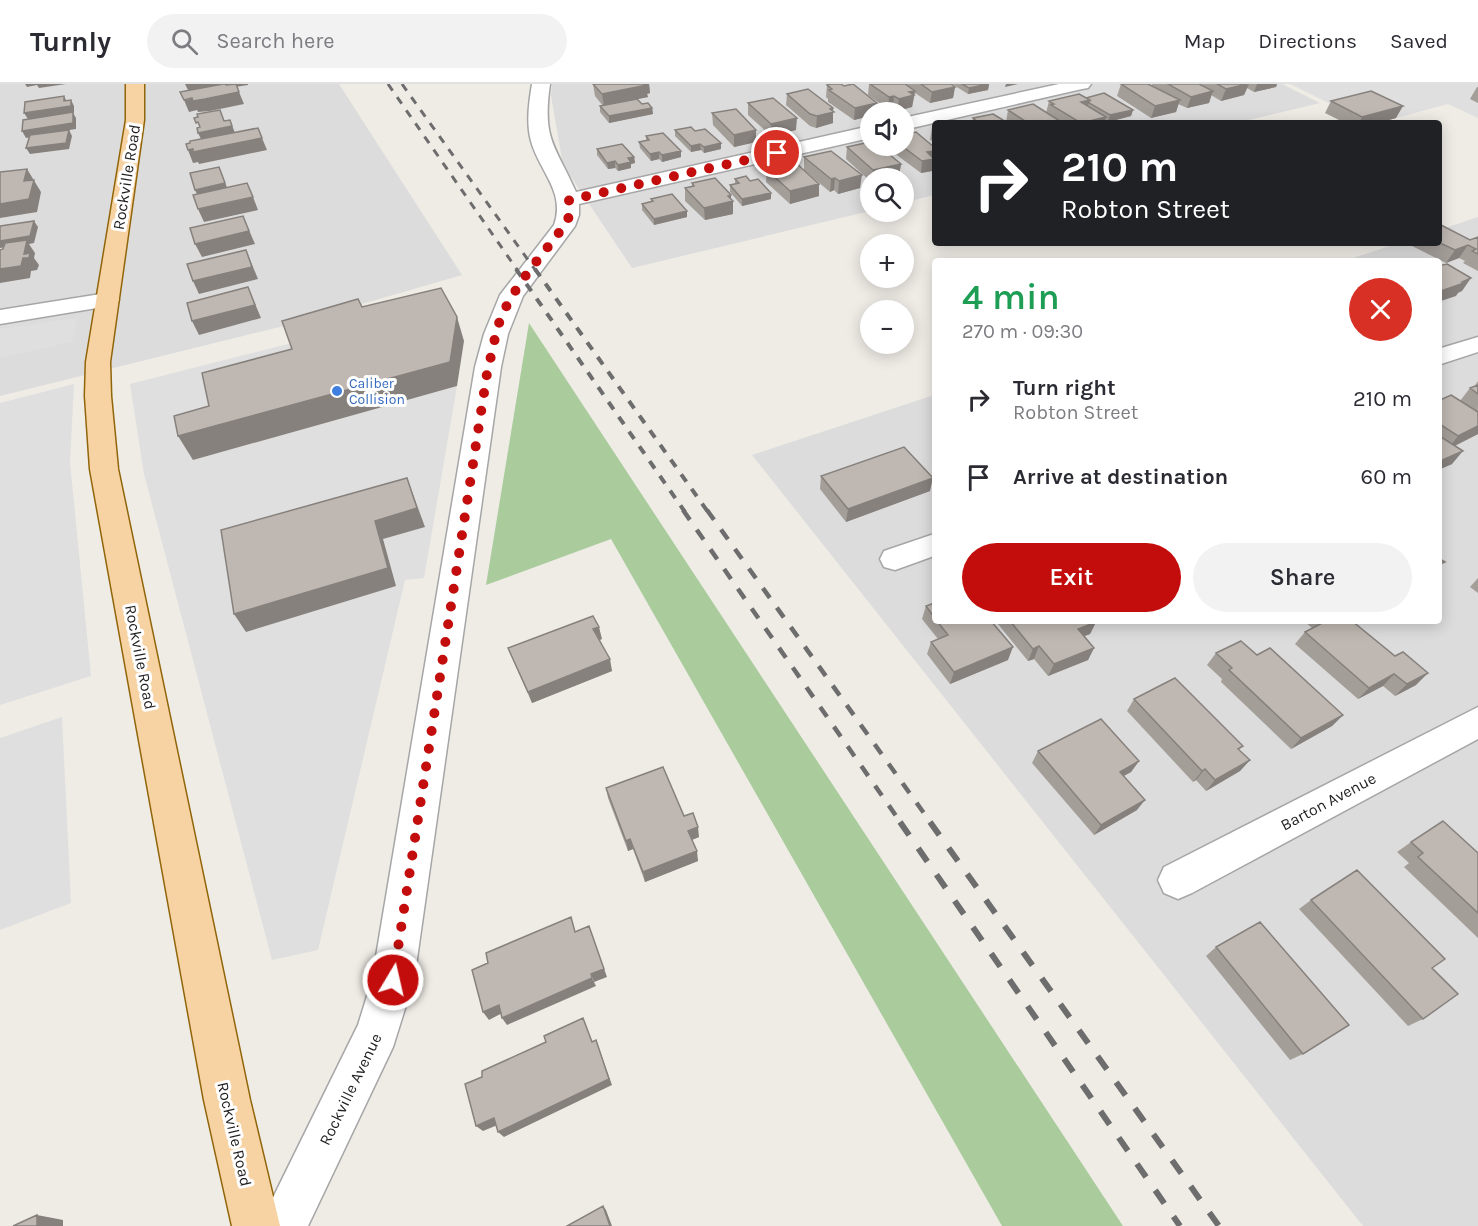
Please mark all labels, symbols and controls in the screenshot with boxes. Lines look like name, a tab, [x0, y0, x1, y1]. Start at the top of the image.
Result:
search box	[147, 14, 567, 68]
text: Turnly	[30, 25, 111, 58]
icon: search	[168, 25, 201, 58]
text: Search here	[216, 28, 335, 54]
text: Map	[1184, 29, 1225, 53]
text: Directions	[1258, 29, 1357, 53]
text: Saved	[1390, 29, 1448, 53]
map controls	[860, 102, 914, 354]
button: sound	[860, 102, 914, 156]
street label: Rockville Road	[109, 123, 144, 231]
pin	[751, 127, 802, 178]
icon: arrive	[760, 136, 793, 169]
text: 210 m	[1061, 142, 1178, 192]
icon: right	[962, 144, 1040, 222]
button: search	[860, 168, 914, 222]
text: Robton Street	[1061, 193, 1230, 225]
button: +	[860, 234, 914, 288]
text: 4 min	[962, 276, 1060, 318]
button: close	[1349, 278, 1412, 341]
button: −	[860, 300, 914, 354]
text: 270 m · 09:30	[962, 320, 1083, 343]
place label: Caliber Collision	[349, 375, 405, 408]
text: Turn right	[1013, 375, 1116, 401]
icon: right	[962, 383, 995, 416]
marker: Caliber Collision	[330, 384, 344, 398]
text: 210 m	[1353, 386, 1412, 412]
text: Robton Street	[1013, 401, 1138, 424]
icon: arrive	[962, 461, 995, 494]
text: Arrive at destination	[1013, 464, 1228, 490]
text: 60 m	[1361, 464, 1412, 490]
button: Exit	[962, 543, 1181, 612]
button: Share	[1193, 543, 1412, 612]
street label: Rockville Road	[121, 603, 160, 711]
street label: Barton Avenue	[1277, 768, 1379, 835]
position arrow	[361, 948, 425, 1012]
street label: Rockville Avenue	[315, 1030, 386, 1148]
street label: Rockville Road	[213, 1080, 256, 1188]

